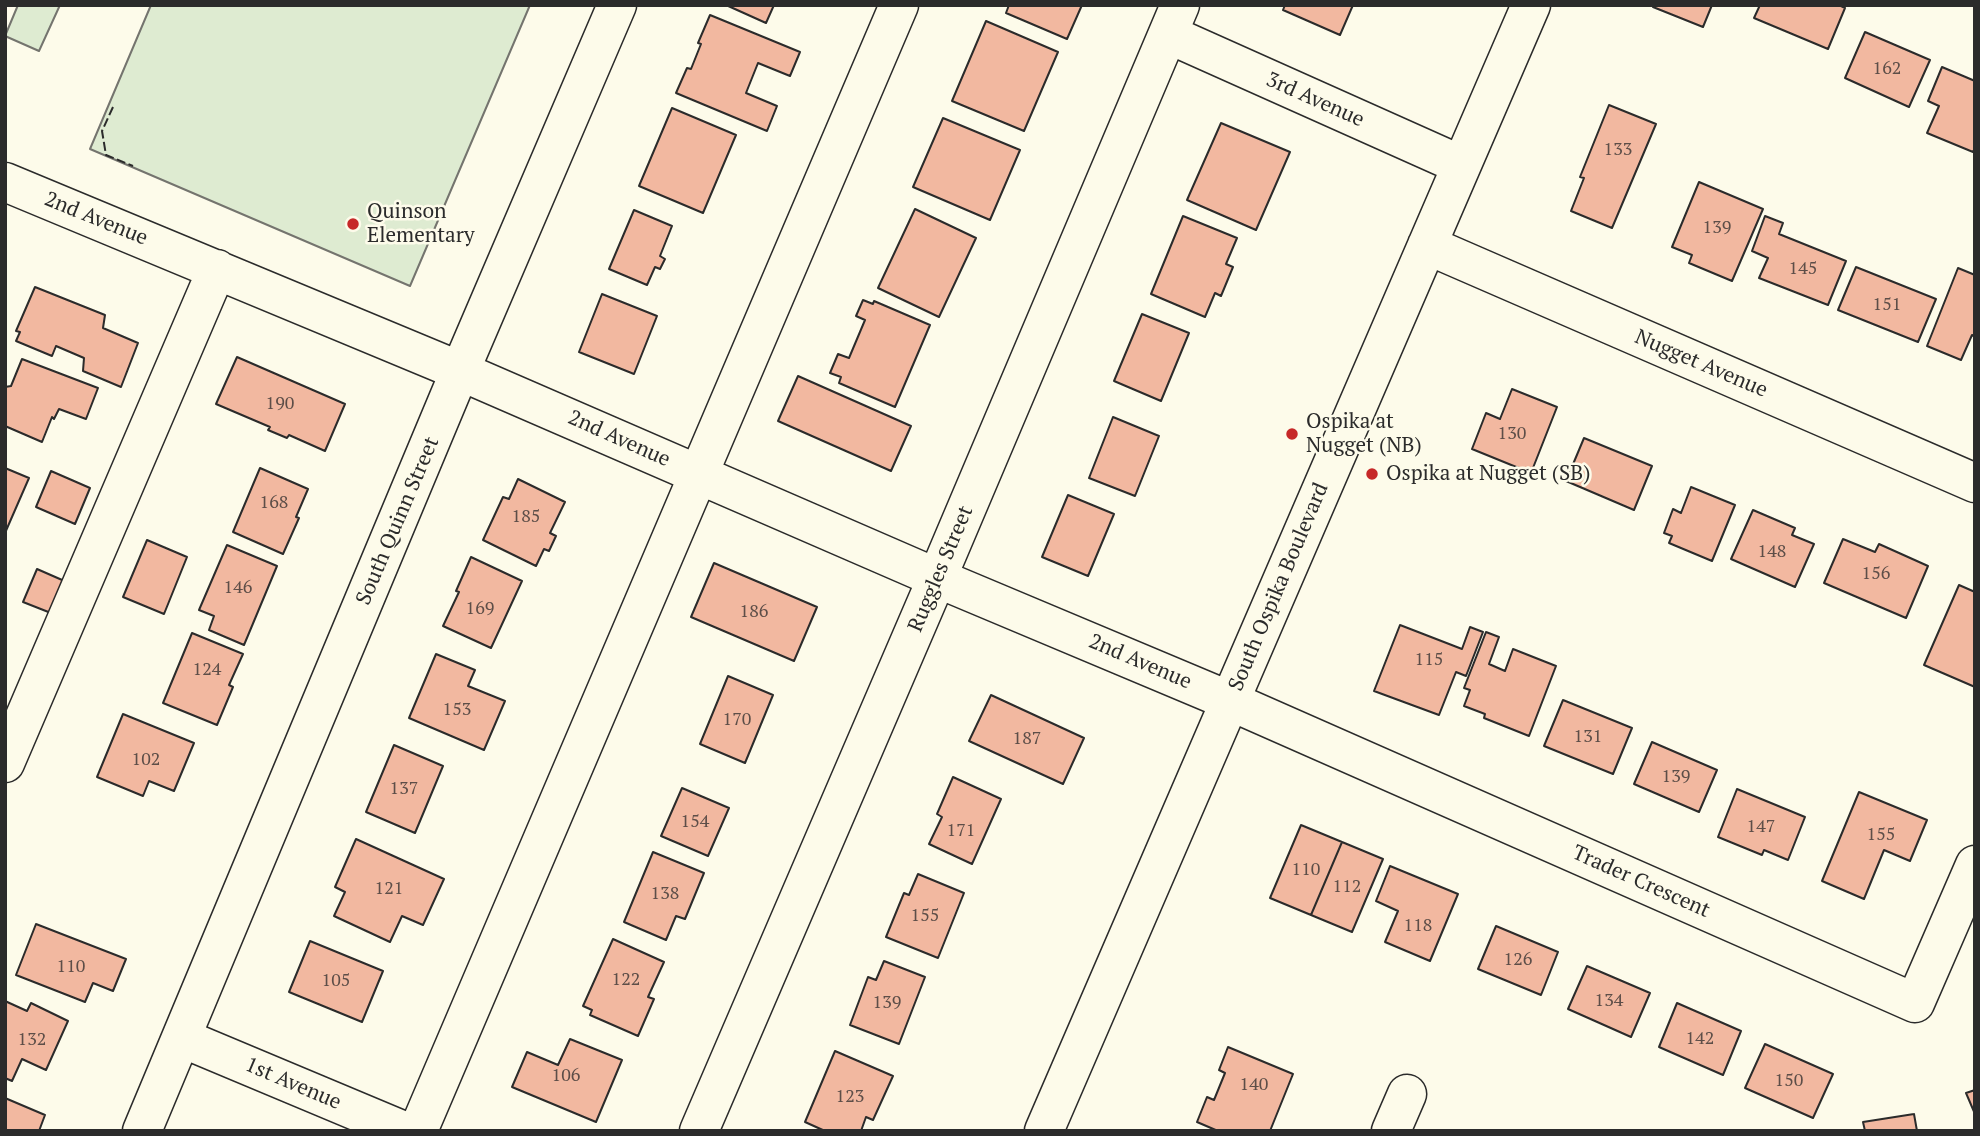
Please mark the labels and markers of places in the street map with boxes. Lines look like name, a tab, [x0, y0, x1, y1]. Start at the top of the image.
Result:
place label: Quinson Elementary	[367, 199, 475, 249]
marker: Quinson Elementary	[345, 216, 361, 232]
place label: Ospika at Nugget (NB)	[1306, 409, 1422, 459]
marker: Ospika at Nugget (NB)	[1284, 426, 1300, 442]
place label: Ospika at Nugget (SB)	[1386, 461, 1590, 487]
marker: Ospika at Nugget (SB)	[1364, 466, 1380, 482]

